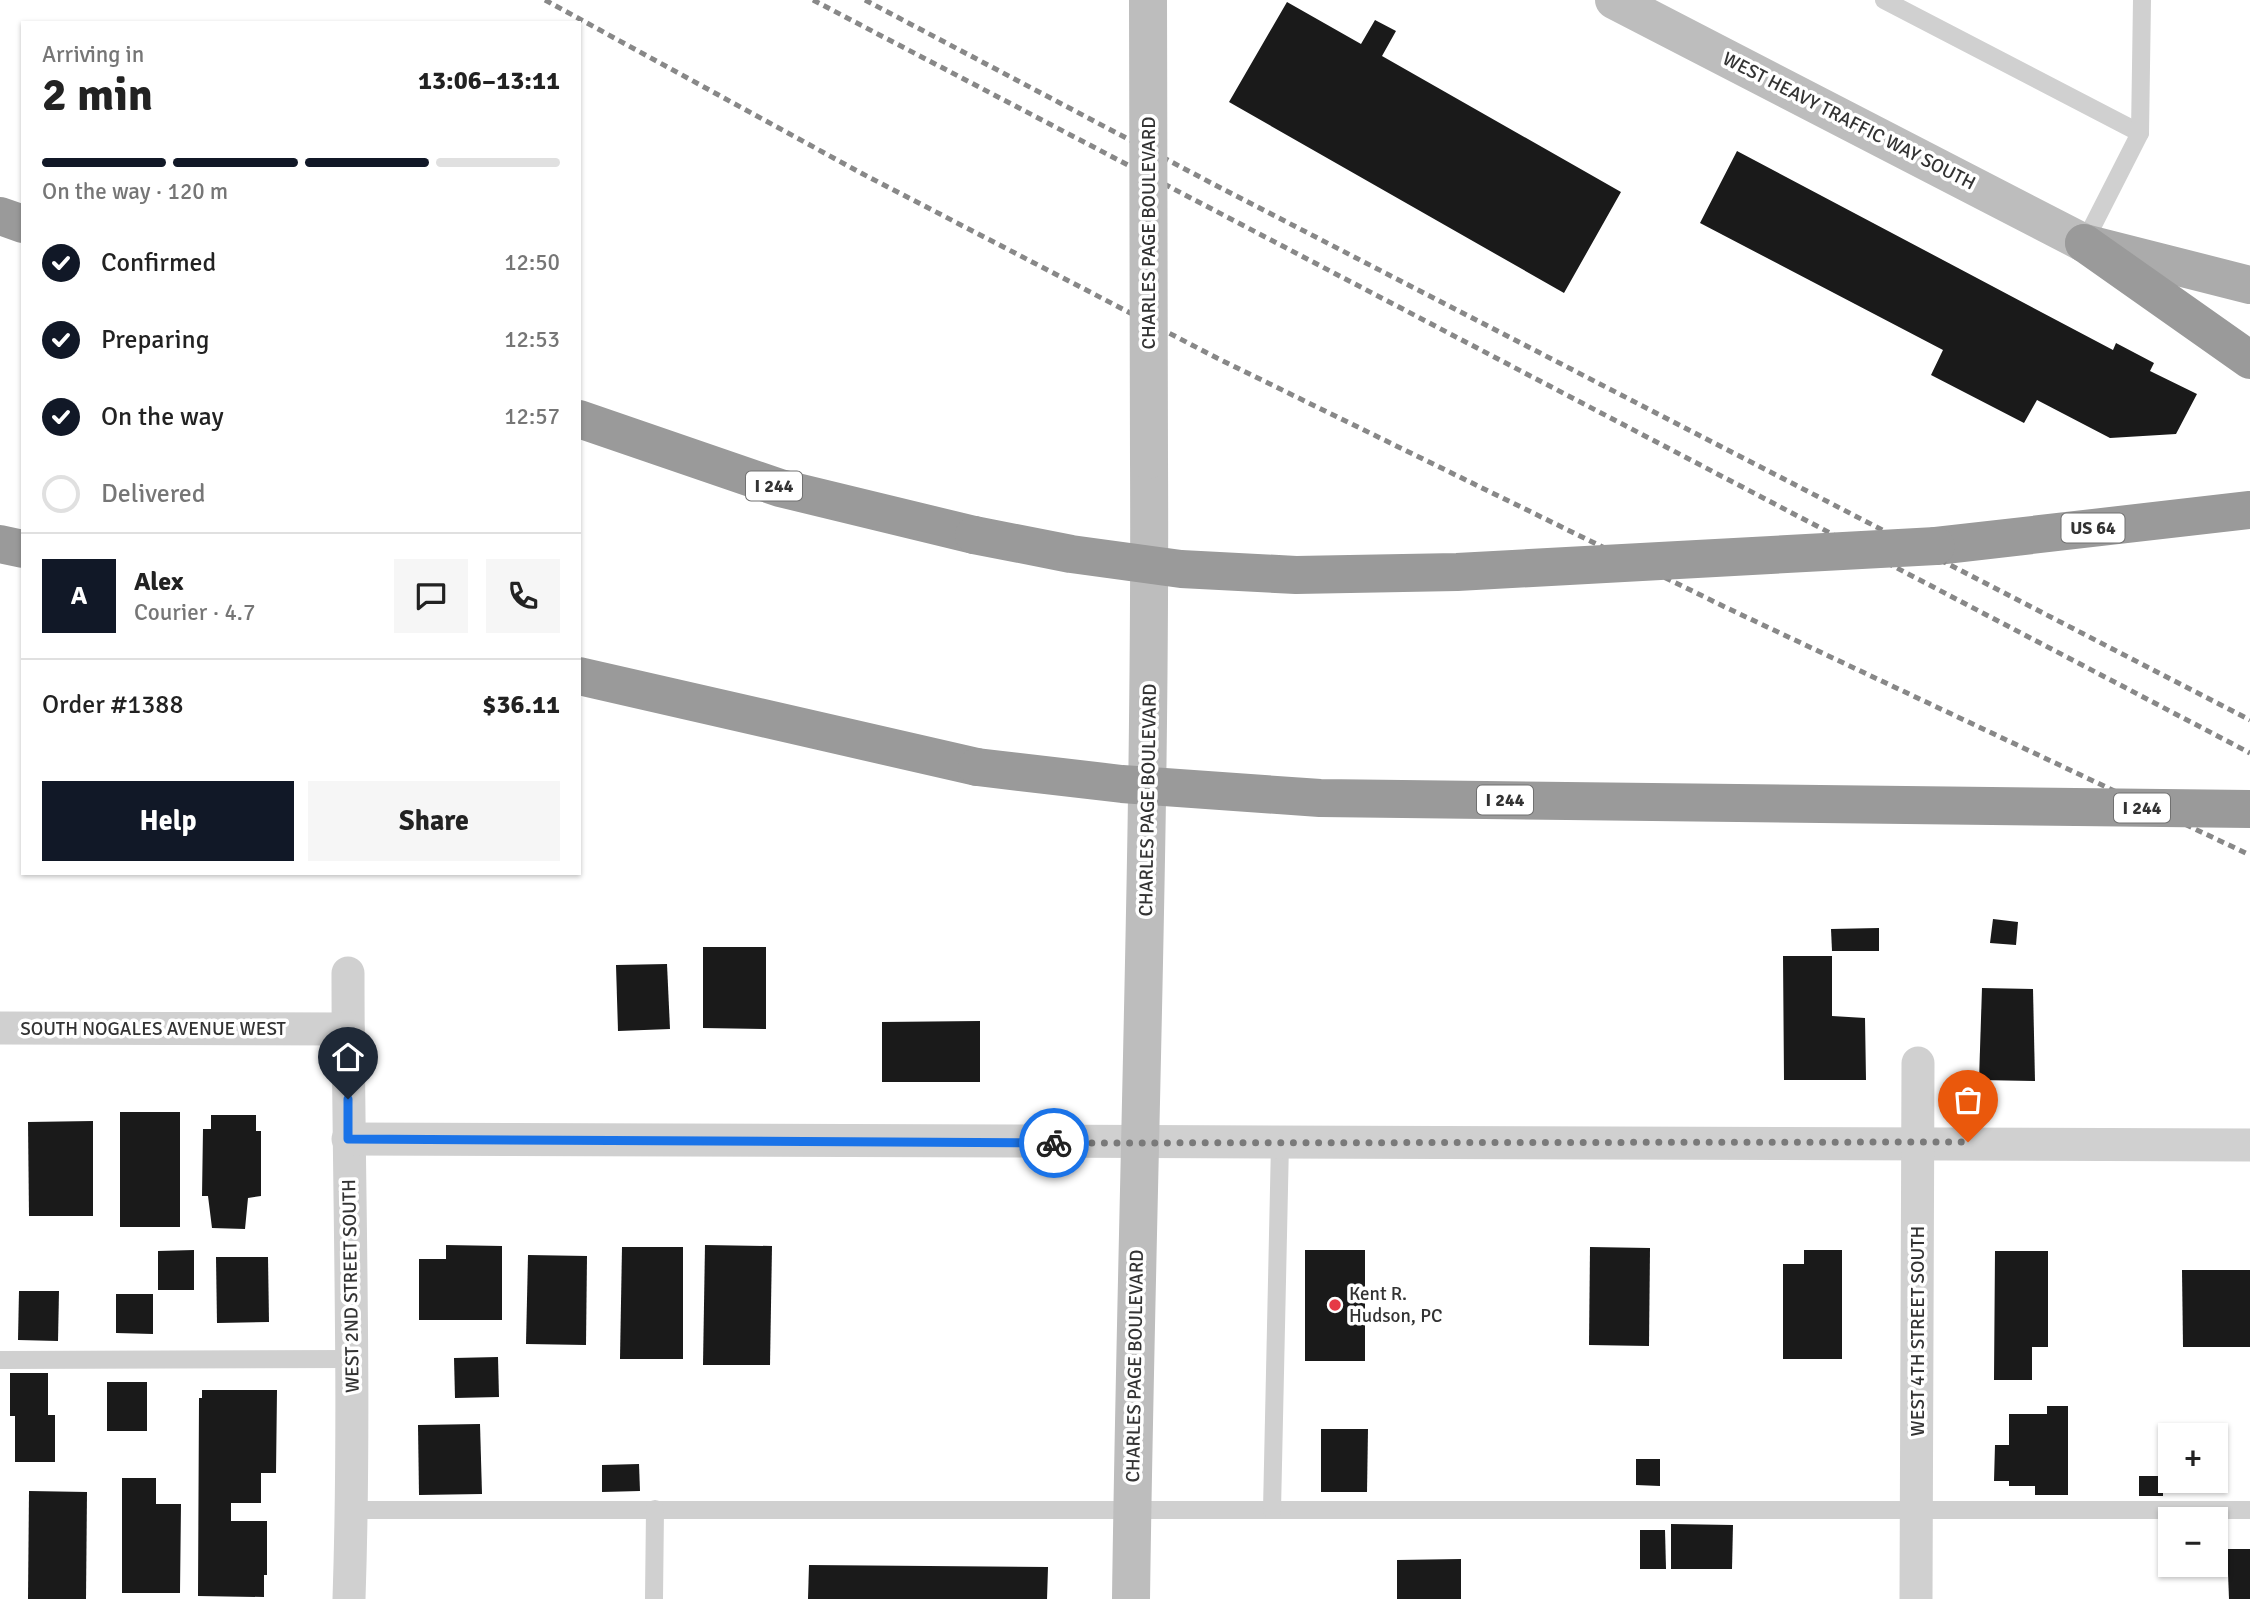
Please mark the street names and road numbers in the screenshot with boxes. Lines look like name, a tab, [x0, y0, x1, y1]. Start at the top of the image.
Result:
street label: WEST HEAVY TRAFFIC WAY SOUTH	[1719, 47, 1979, 195]
street label: CHARLES PAGE BOULEVARD	[1137, 116, 1161, 350]
road number: I 244	[746, 472, 802, 500]
road number: US 64	[2062, 514, 2124, 542]
street label: CHARLES PAGE BOULEVARD	[1134, 683, 1162, 917]
road number: I 244	[1477, 786, 1533, 814]
road number: I 244	[2114, 794, 2170, 822]
street label: SOUTH NOGALES AVENUE WEST	[20, 1017, 286, 1041]
street label: WEST 2ND STREET SOUTH	[337, 1179, 365, 1393]
street label: WEST 4TH STREET SOUTH	[1906, 1226, 1930, 1436]
street label: CHARLES PAGE BOULEVARD	[1121, 1249, 1149, 1483]

